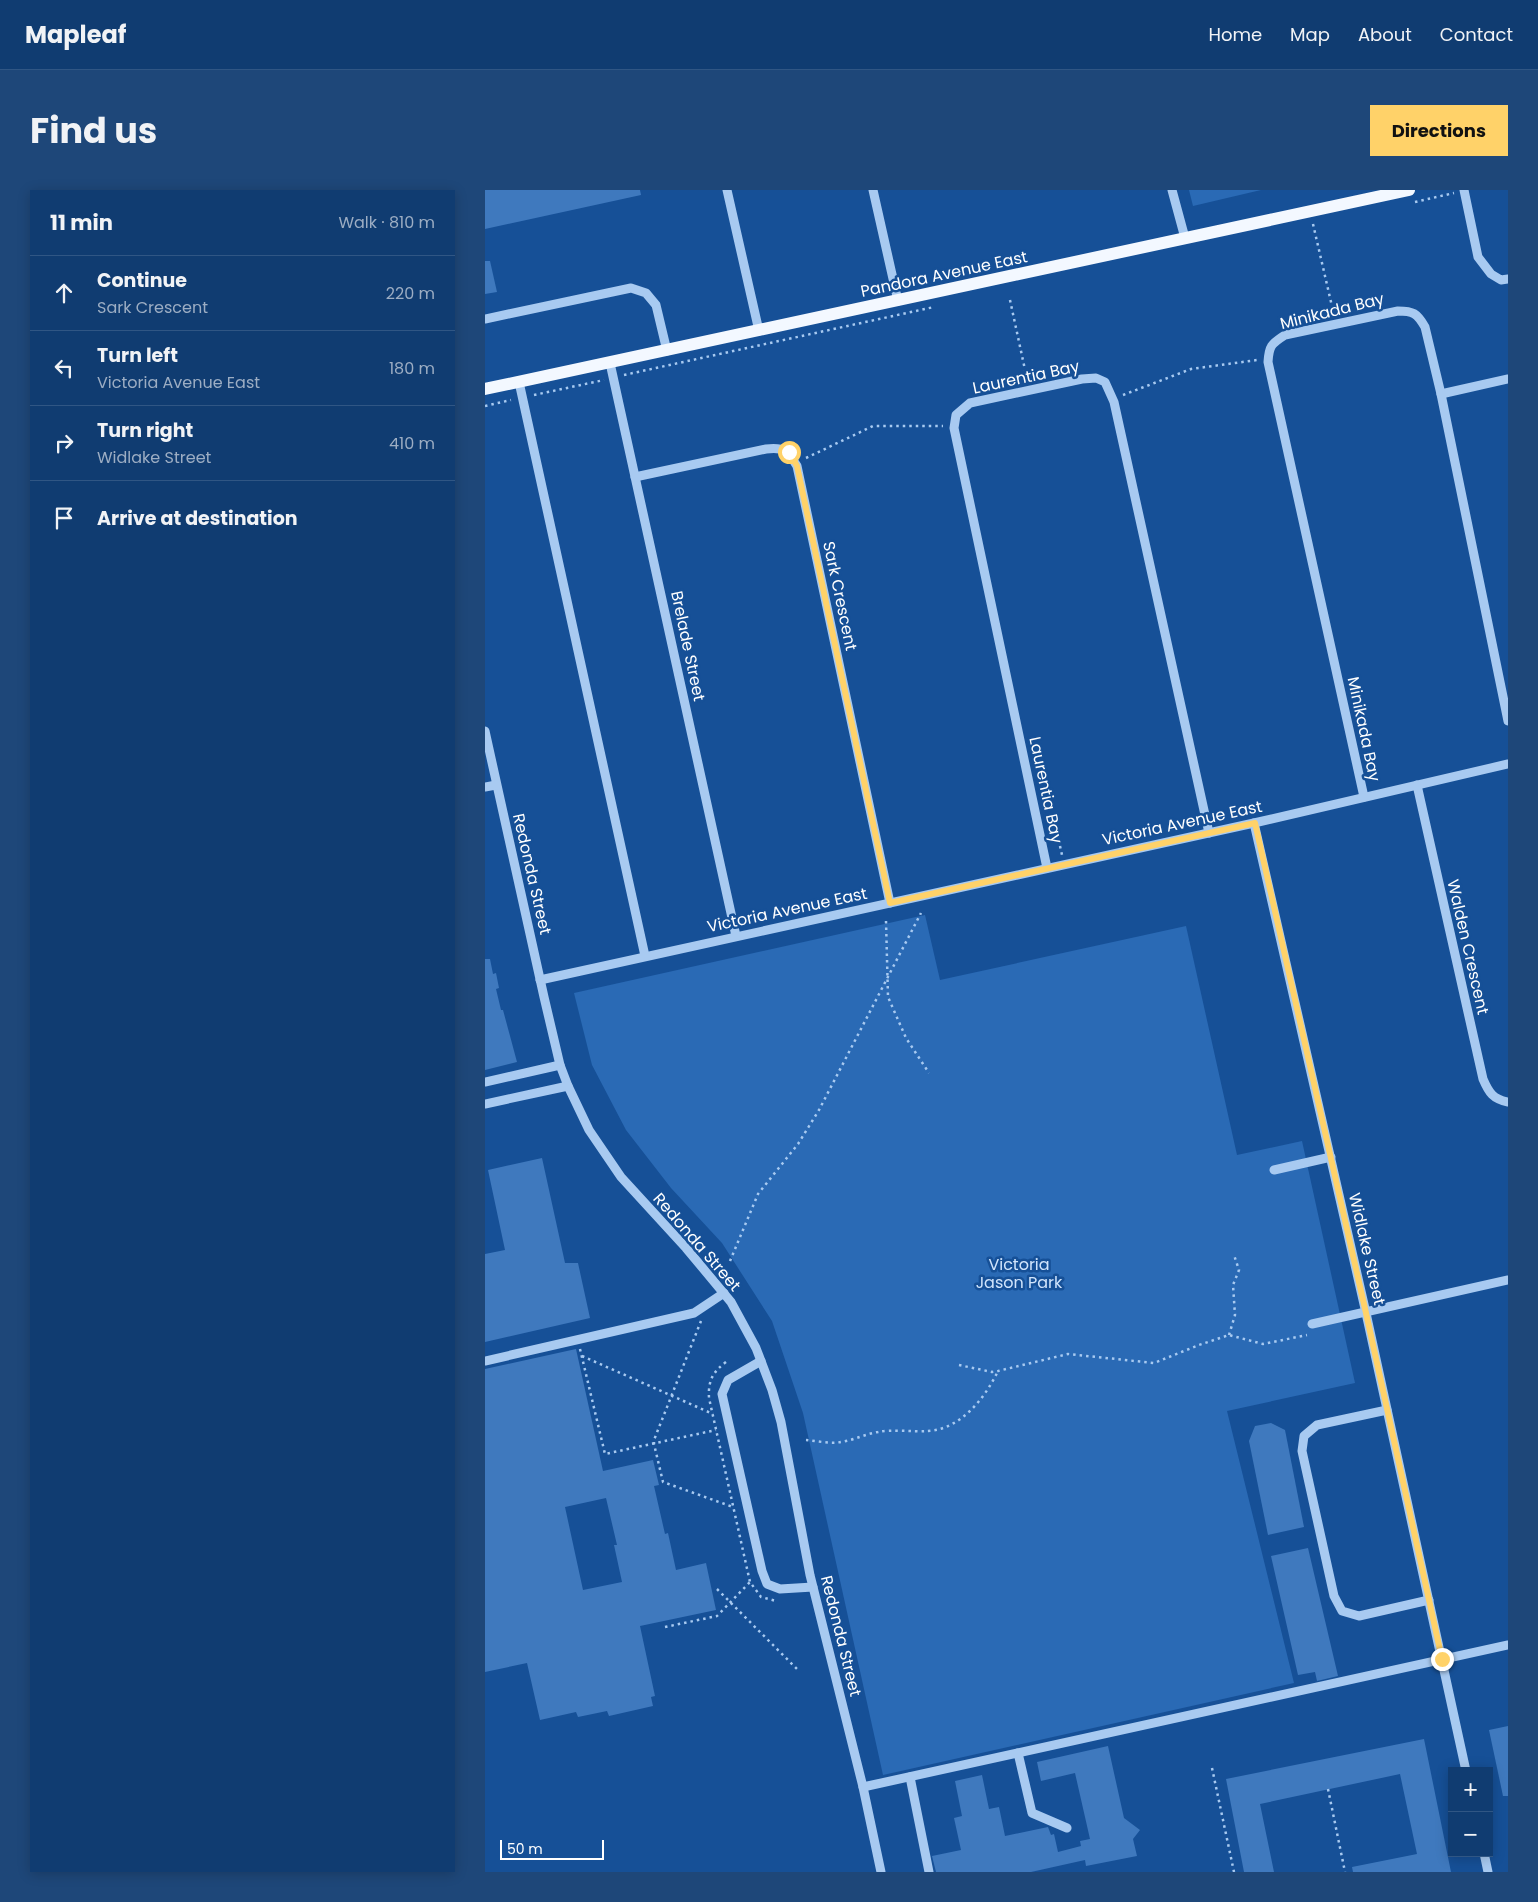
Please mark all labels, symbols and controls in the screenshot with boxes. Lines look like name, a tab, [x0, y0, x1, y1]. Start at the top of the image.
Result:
text: Mapleaf	[25, 18, 126, 51]
text: Home	[1208, 22, 1262, 47]
text: Map	[1290, 22, 1330, 47]
text: About	[1358, 22, 1412, 47]
text: Contact	[1440, 22, 1513, 47]
button: Directions	[1370, 105, 1508, 156]
text: Find us	[30, 106, 157, 155]
text: 11 min	[50, 208, 113, 237]
text: Walk · 810 m	[338, 211, 435, 234]
street label: Pandora Avenue East	[858, 245, 1030, 303]
text: Continue	[97, 267, 187, 294]
icon: ahead	[50, 279, 78, 307]
text: 220 m	[386, 282, 435, 305]
street label: Minikada Bay	[1278, 287, 1386, 335]
text: Sark Crescent	[97, 296, 208, 319]
text: Turn left	[97, 342, 178, 369]
icon: left	[50, 354, 78, 382]
street label: Laurentia Bay	[971, 354, 1081, 400]
text: 180 m	[389, 357, 435, 380]
text: Victoria Avenue East	[97, 371, 260, 394]
text: Turn right	[97, 417, 193, 444]
icon: right	[50, 429, 78, 457]
text: 410 m	[389, 432, 435, 455]
route start	[778, 441, 801, 464]
text: Widlake Street	[97, 446, 211, 469]
icon: arrive	[50, 504, 78, 532]
text: Arrive at destination	[97, 505, 298, 532]
street label: Sark Crescent	[817, 539, 863, 653]
street label: Brelade Street	[665, 589, 711, 703]
street label: Minikada Bay	[1342, 675, 1386, 783]
street label: Laurentia Bay	[1023, 735, 1069, 845]
street label: Victoria Avenue East	[1100, 795, 1264, 851]
street label: Redonda Street	[507, 811, 557, 937]
street label: Walden Crescent	[1441, 877, 1495, 1017]
street label: Victoria Avenue East	[705, 882, 869, 938]
street label: Redonda Street	[648, 1188, 746, 1296]
street label: Widlake Street	[1343, 1191, 1391, 1307]
park label: Victoria Jason Park	[976, 1253, 1063, 1294]
street label: Redonda Street	[815, 1573, 867, 1699]
route end	[1431, 1648, 1454, 1671]
map controls	[1448, 1767, 1493, 1857]
button: +	[1448, 1767, 1493, 1812]
button: −	[1448, 1812, 1493, 1857]
scale bar	[500, 1837, 604, 1860]
text: 50 m	[507, 1839, 543, 1859]

